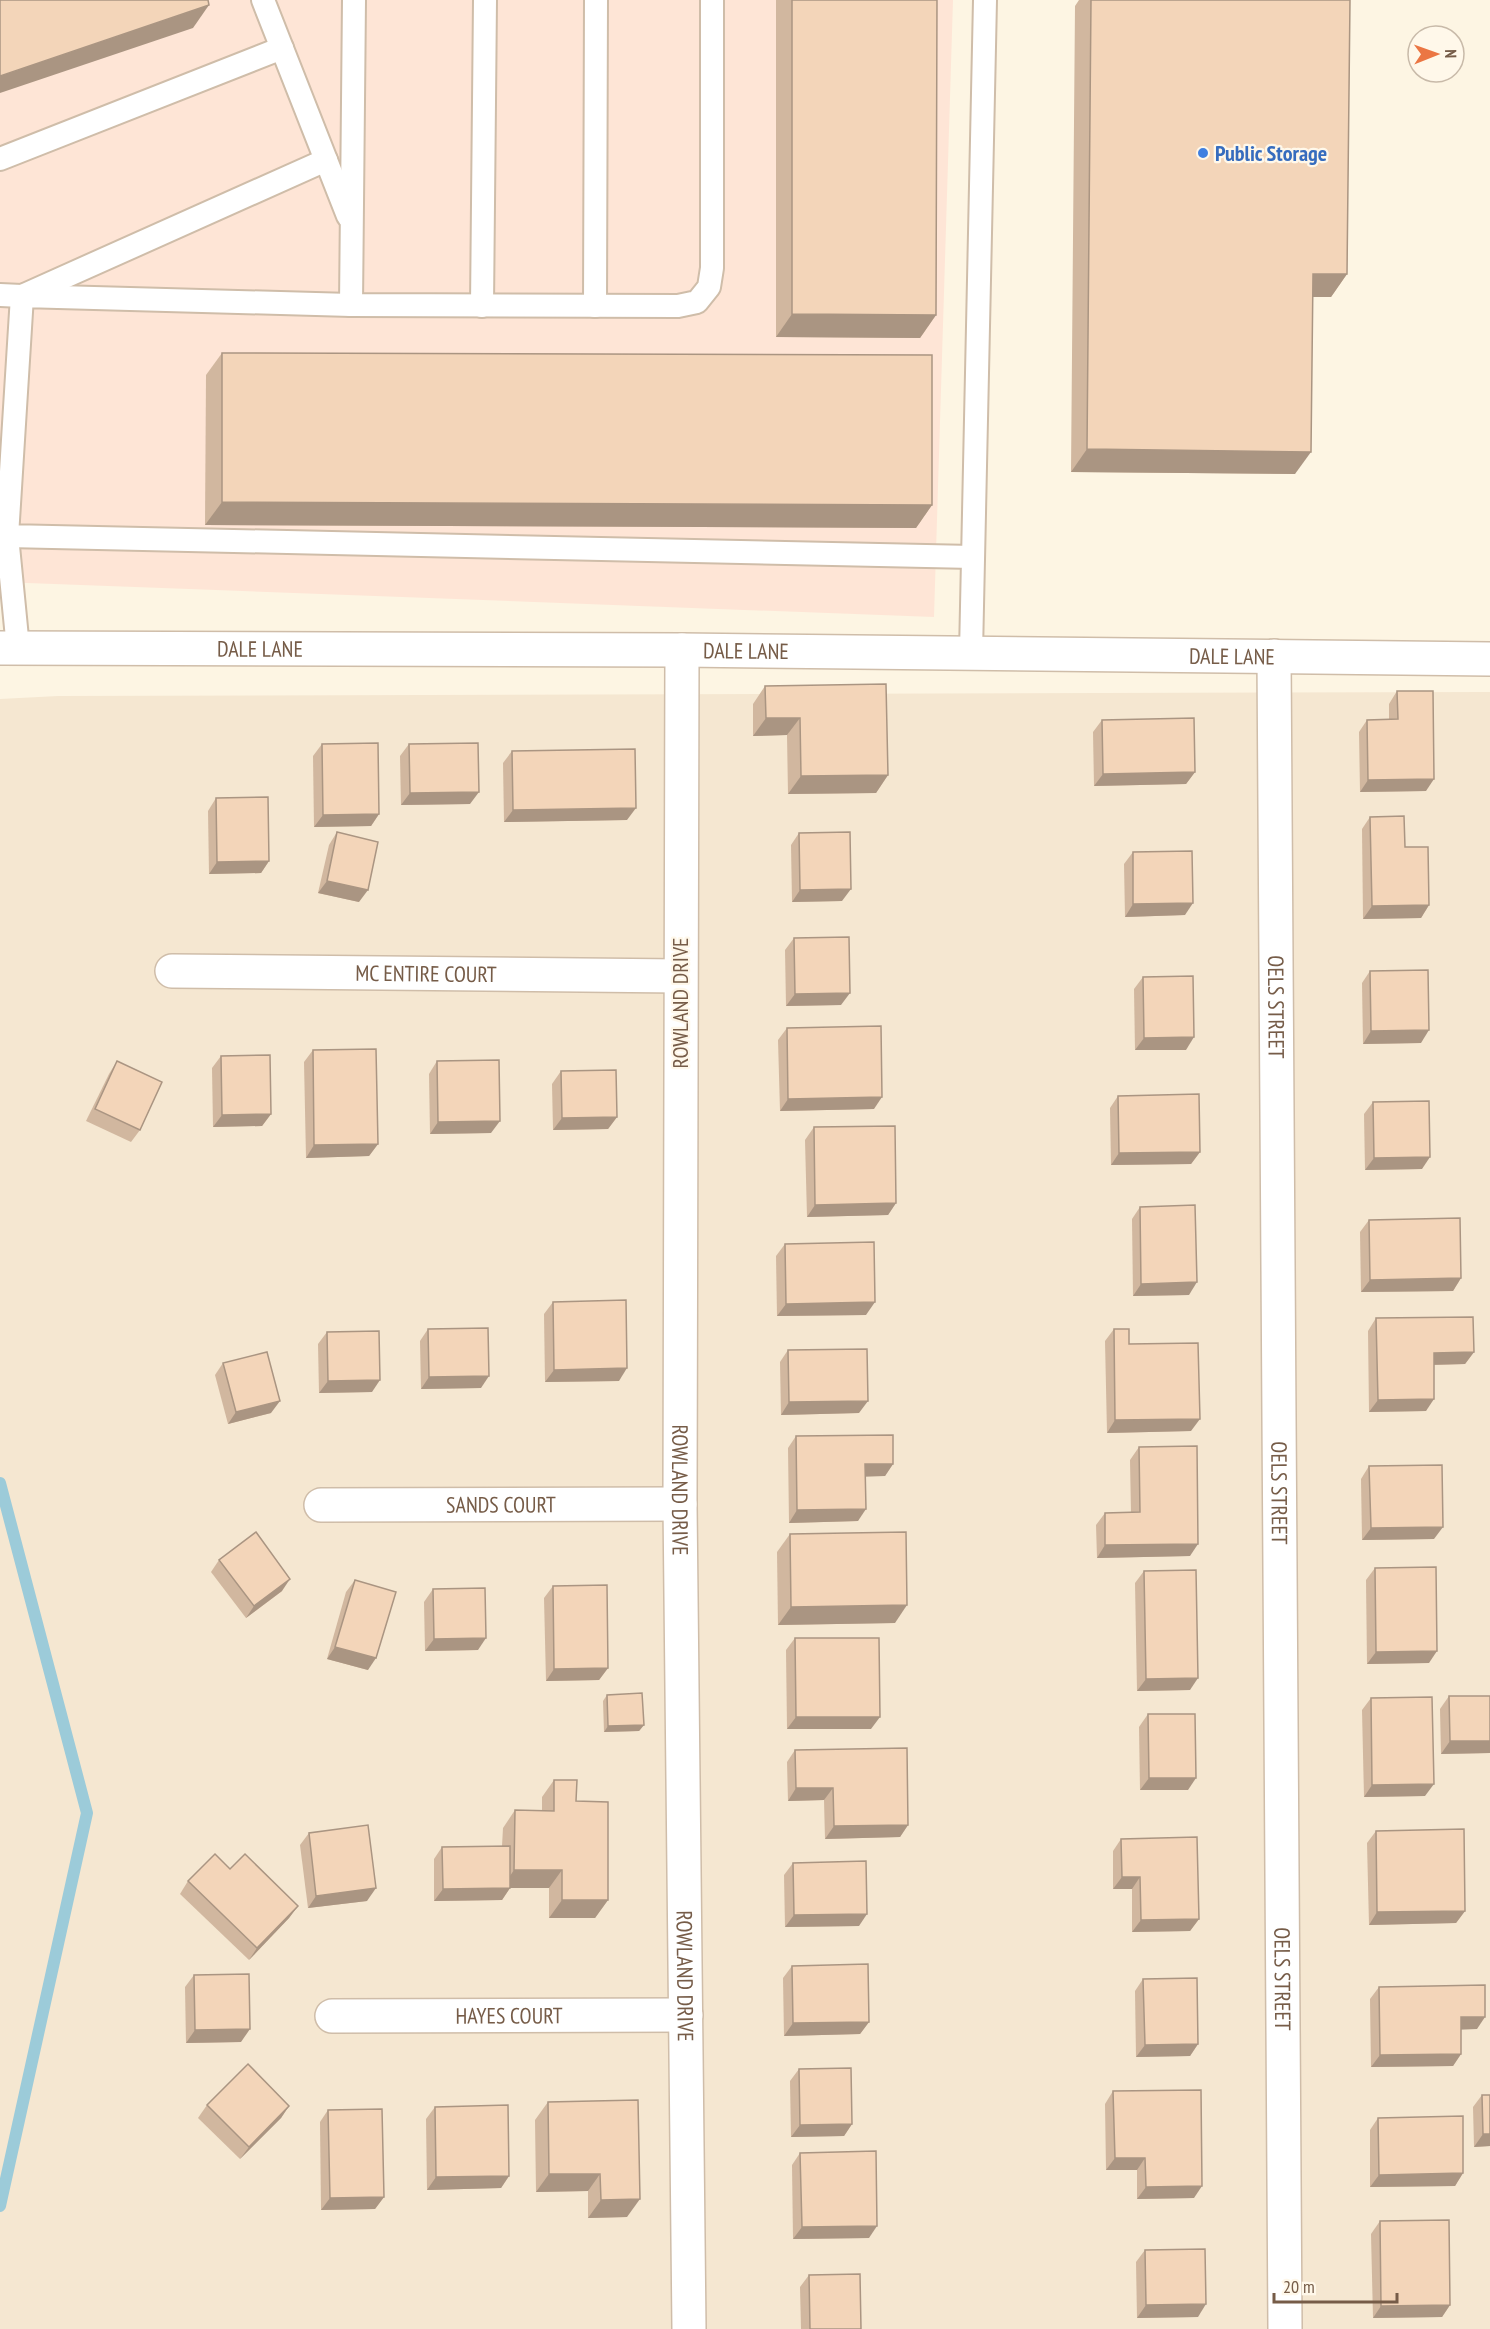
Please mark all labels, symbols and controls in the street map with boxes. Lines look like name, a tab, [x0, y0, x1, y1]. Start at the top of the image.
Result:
north arrow	[1406, 24, 1466, 84]
text: N	[1441, 49, 1461, 58]
place label: Public Storage	[1215, 139, 1327, 167]
marker: Public Storage	[1196, 146, 1210, 160]
street label: DALE LANE	[217, 635, 303, 663]
street label: DALE LANE	[703, 636, 789, 665]
street label: DALE LANE	[1189, 642, 1275, 671]
street label: ROWLAND DRIVE	[666, 937, 694, 1069]
street label: OELS STREET	[1262, 955, 1291, 1059]
street label: MC ENTIRE COURT	[355, 959, 497, 988]
street label: ROWLAND DRIVE	[666, 1424, 695, 1556]
street label: OELS STREET	[1265, 1441, 1294, 1545]
street label: SANDS COURT	[446, 1490, 556, 1519]
street label: ROWLAND DRIVE	[670, 1910, 700, 2042]
street label: OELS STREET	[1268, 1927, 1297, 2031]
street label: HAYES COURT	[455, 2001, 563, 2030]
scale bar	[1274, 2266, 1397, 2304]
text: 20 m	[1283, 2275, 1315, 2298]

